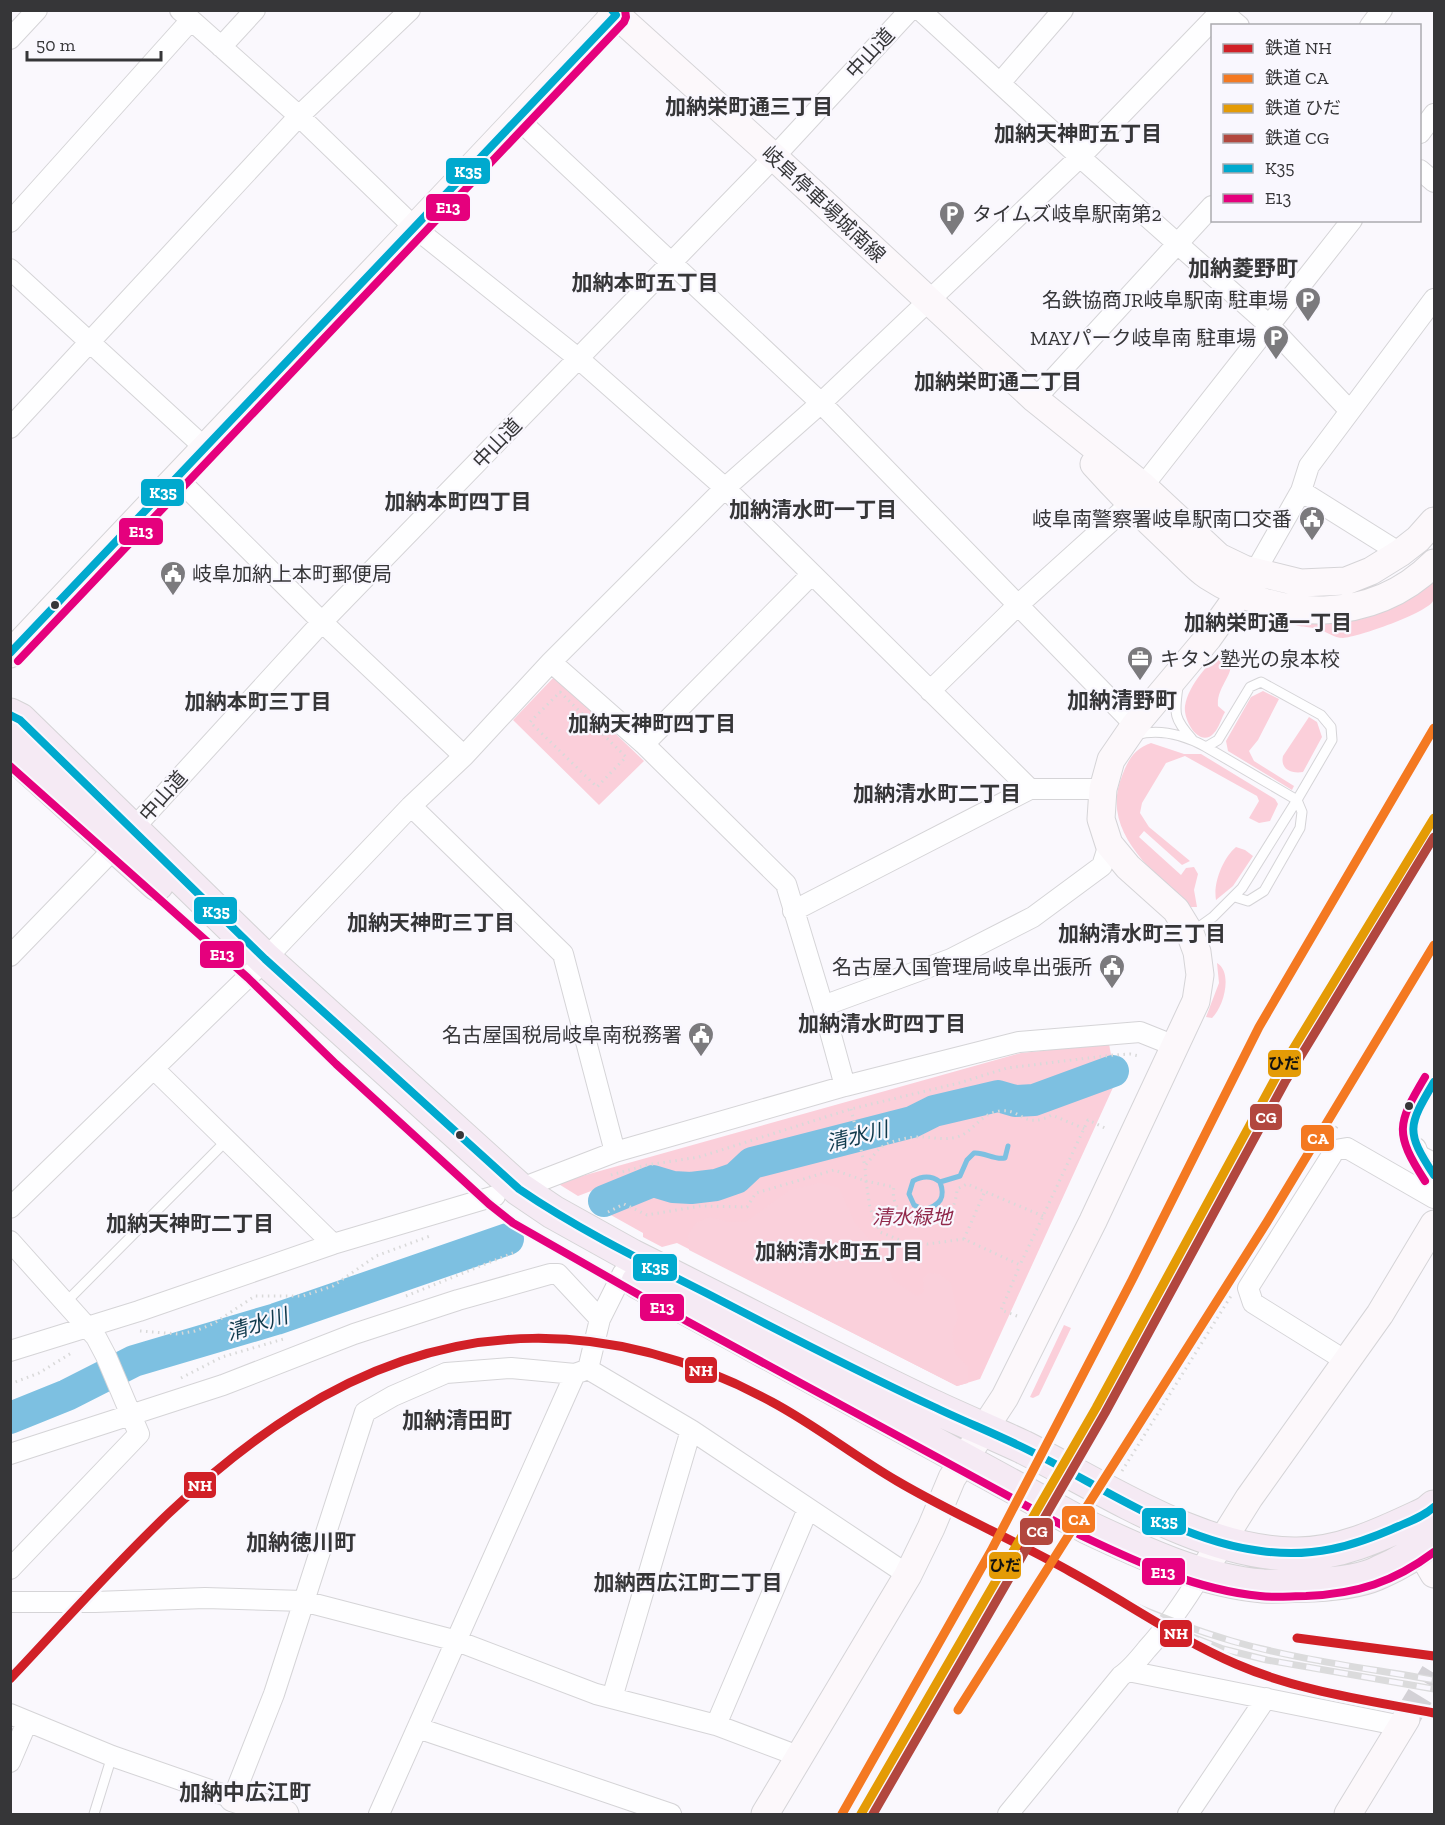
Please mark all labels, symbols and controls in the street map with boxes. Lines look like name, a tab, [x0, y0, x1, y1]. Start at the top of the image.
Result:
street label: 中山道	[841, 23, 899, 83]
scale bar	[27, 24, 160, 62]
legend	[1211, 24, 1421, 222]
text: 50 m	[36, 34, 76, 56]
text: 鉄道 NH	[1265, 37, 1332, 59]
text: 鉄道 CA	[1265, 67, 1329, 89]
district label: 加納栄町通三丁目	[665, 94, 833, 119]
text: 鉄道 ひだ	[1265, 97, 1341, 119]
district label: 加納天神町五丁目	[994, 121, 1162, 146]
text: 鉄道 CG	[1265, 127, 1329, 149]
street label: 岐阜停車場城南線	[757, 141, 891, 267]
line badge: K35	[445, 157, 491, 185]
text: K35	[1265, 157, 1295, 179]
text: K35	[454, 162, 482, 181]
text: E13	[1265, 187, 1292, 209]
line badge: E13	[425, 193, 471, 222]
text: E13	[436, 198, 461, 217]
parking icon: タイムズ岐阜駅南第2	[937, 199, 967, 237]
place label: タイムズ岐阜駅南第2	[972, 202, 1162, 226]
district label: 加納菱野町	[1188, 255, 1298, 282]
district label: 加納本町五丁目	[572, 270, 719, 295]
parking icon: 名鉄協商JR岐阜駅南 駐車場	[1293, 285, 1323, 323]
place label: 名鉄協商JR岐阜駅南 駐車場	[1042, 288, 1288, 312]
parking icon: MAYパーク岐阜南 駐車場	[1261, 323, 1291, 361]
place label: MAYパーク岐阜南 駐車場	[1030, 326, 1256, 350]
district label: 加納栄町通二丁目	[914, 369, 1082, 394]
street label: 中山道	[468, 413, 526, 473]
line badge: K35	[140, 478, 185, 507]
text: K35	[149, 483, 177, 502]
district label: 加納本町四丁目	[385, 489, 532, 514]
district label: 加納清水町一丁目	[729, 497, 897, 522]
public building icon: 岐阜南警察署岐阜駅南口交番	[1297, 504, 1327, 542]
place label: 岐阜南警察署岐阜駅南口交番	[1032, 507, 1292, 531]
line badge: E13	[118, 517, 164, 546]
text: E13	[129, 522, 154, 541]
public building icon: 岐阜加納上本町郵便局	[158, 559, 188, 597]
place label: 岐阜加納上本町郵便局	[192, 562, 392, 586]
unlabelled marker	[49, 599, 61, 611]
district label: 加納栄町通一丁目	[1184, 610, 1352, 635]
office icon: キタン塾光の泉本校	[1125, 644, 1155, 682]
place label: キタン塾光の泉本校	[1160, 647, 1340, 671]
district label: 加納清野町	[1067, 687, 1177, 714]
district label: 加納本町三丁目	[185, 689, 332, 714]
district label: 加納天神町四丁目	[568, 711, 736, 736]
street label: 中山道	[134, 766, 192, 826]
district label: 加納清水町二丁目	[853, 781, 1021, 806]
line badge: K35	[193, 896, 238, 925]
text: K35	[202, 902, 230, 921]
district label: 加納天神町三丁目	[347, 910, 515, 935]
district label: 加納清水町三丁目	[1058, 921, 1226, 946]
line badge: E13	[199, 940, 245, 969]
text: E13	[210, 945, 235, 964]
public building icon: 名古屋入国管理局岐阜出張所	[1097, 952, 1127, 990]
place label: 名古屋入国管理局岐阜出張所	[832, 955, 1092, 979]
district label: 加納清水町四丁目	[798, 1011, 966, 1036]
public building icon: 名古屋国税局岐阜南税務署	[686, 1020, 716, 1058]
place label: 名古屋国税局岐阜南税務署	[442, 1023, 682, 1047]
line badge: ひだ	[1267, 1049, 1302, 1078]
text: ひだ	[1268, 1054, 1300, 1073]
unlabelled marker	[1403, 1100, 1415, 1112]
line badge: CG	[1249, 1103, 1283, 1131]
text: CG	[1255, 1108, 1277, 1127]
water label: 清水川	[823, 1116, 893, 1156]
line badge: CA	[1300, 1124, 1335, 1152]
unlabelled marker	[454, 1129, 466, 1141]
text: CA	[1307, 1129, 1329, 1148]
park label: 清水緑地	[872, 1205, 954, 1229]
district label: 加納天神町二丁目	[106, 1211, 274, 1236]
district label: 加納清水町五丁目	[755, 1239, 923, 1264]
line badge: K35	[632, 1253, 678, 1282]
text: K35	[641, 1258, 669, 1277]
line badge: E13	[639, 1293, 685, 1322]
text: E13	[650, 1298, 675, 1317]
water label: 清水川	[223, 1302, 293, 1345]
line badge: NH	[684, 1356, 718, 1384]
text: NH	[689, 1361, 713, 1380]
district label: 加納清田町	[402, 1407, 512, 1434]
line badge: NH	[183, 1471, 217, 1499]
text: NH	[188, 1476, 212, 1495]
line badge: CA	[1061, 1505, 1096, 1534]
line badge: K35	[1141, 1507, 1187, 1536]
text: CA	[1068, 1510, 1090, 1529]
text: K35	[1150, 1512, 1178, 1531]
line badge: CG	[1019, 1517, 1054, 1546]
text: CG	[1026, 1522, 1048, 1541]
district label: 加納徳川町	[246, 1529, 356, 1556]
line badge: ひだ	[988, 1551, 1022, 1580]
text: ひだ	[989, 1556, 1021, 1575]
line badge: E13	[1141, 1557, 1186, 1586]
text: E13	[1151, 1563, 1176, 1582]
district label: 加納西広江町二丁目	[594, 1570, 783, 1595]
line badge: NH	[1159, 1619, 1193, 1648]
text: NH	[1164, 1624, 1188, 1643]
district label: 加納中広江町	[179, 1779, 311, 1806]

